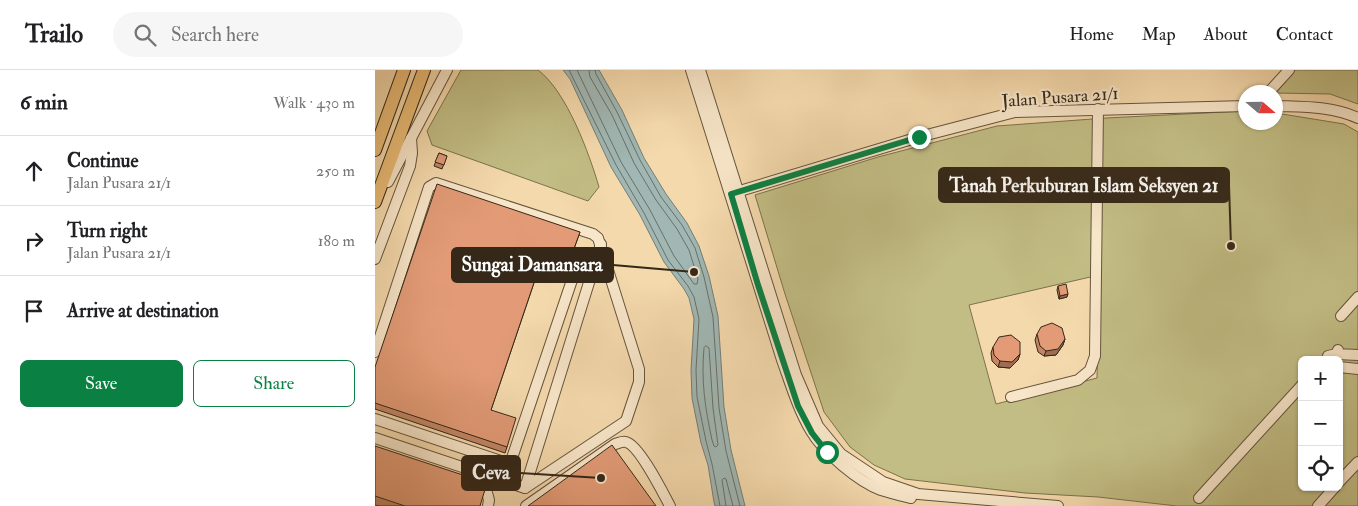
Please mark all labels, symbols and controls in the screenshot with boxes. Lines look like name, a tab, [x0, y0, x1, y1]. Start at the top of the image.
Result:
search box	[113, 12, 463, 57]
text: Trailo	[25, 19, 83, 50]
icon: search	[131, 21, 159, 49]
text: Search here	[171, 23, 259, 47]
text: Home	[1069, 23, 1114, 46]
text: Map	[1142, 23, 1176, 46]
text: About	[1204, 23, 1248, 46]
text: Contact	[1276, 23, 1333, 46]
street label: Jalan Pusara 21/1	[1000, 82, 1119, 113]
north arrow	[1238, 85, 1283, 130]
text: 6 min	[20, 89, 68, 116]
text: Walk · 430 m	[273, 93, 355, 113]
route end	[908, 126, 931, 149]
text: Continue	[67, 149, 138, 173]
icon: ahead	[20, 157, 48, 185]
text: 250 m	[316, 161, 355, 181]
callout: Tanah Perkuburan Islam Seksyen 21	[939, 168, 1229, 202]
text: Jalan Pusara 21/1	[67, 173, 171, 193]
text: Tanah Perkuburan Islam Seksyen 21	[948, 174, 1219, 199]
text: Turn right	[67, 219, 147, 243]
icon: right	[20, 227, 48, 255]
text: 180 m	[318, 231, 355, 251]
text: Jalan Pusara 21/1	[67, 243, 171, 263]
callout: Sungai Damansara	[452, 248, 613, 282]
text: Sungai Damansara	[461, 253, 604, 278]
icon: arrive	[20, 297, 48, 325]
text: Arrive at destination	[67, 299, 219, 323]
map controls	[1298, 356, 1343, 491]
button: +	[1298, 356, 1343, 401]
button: Save	[20, 360, 183, 407]
button: Share	[193, 360, 355, 407]
button: −	[1298, 401, 1343, 446]
route start	[816, 441, 839, 464]
button: locate	[1298, 446, 1343, 491]
callout: Ceva	[462, 456, 520, 490]
text: Ceva	[472, 461, 511, 485]

